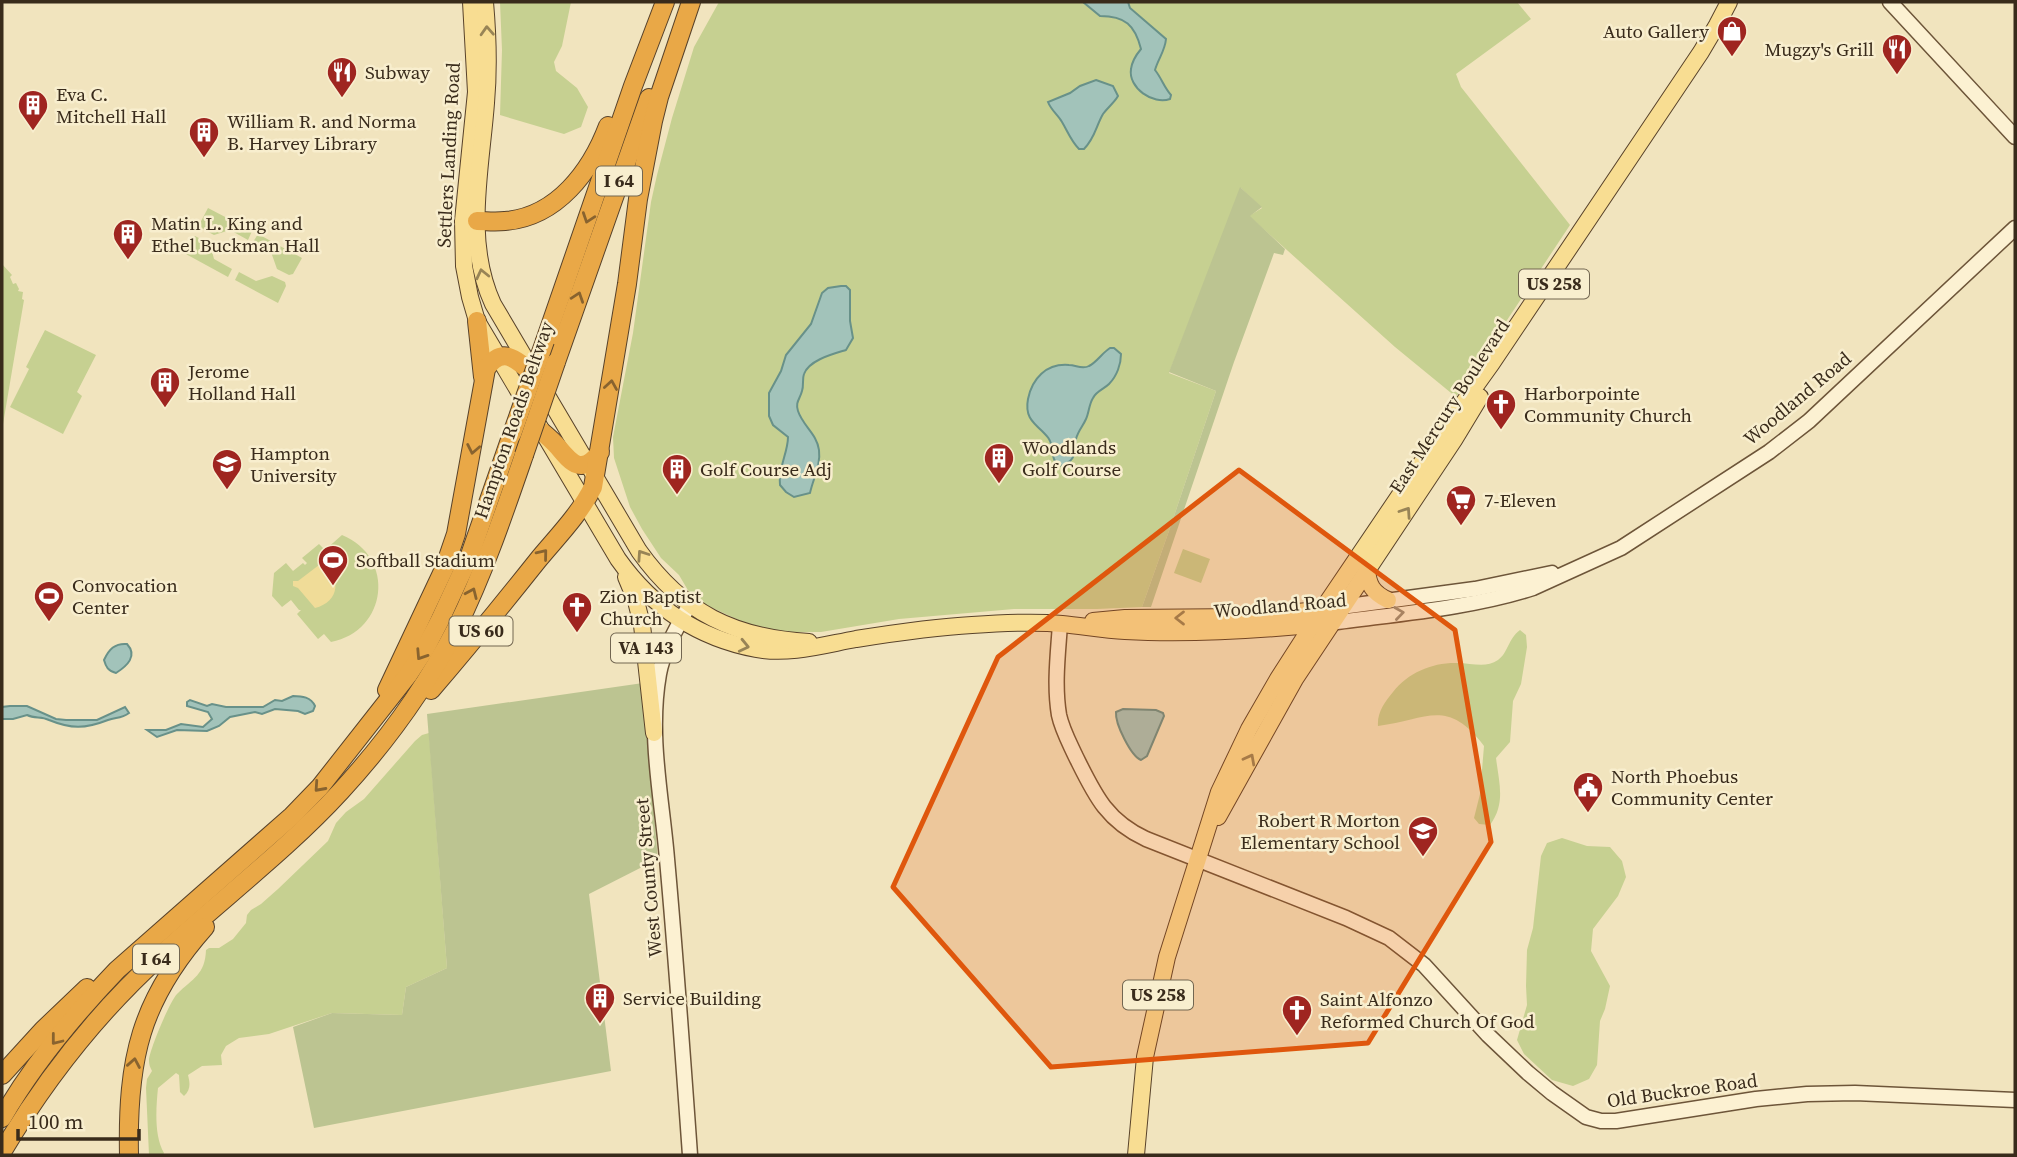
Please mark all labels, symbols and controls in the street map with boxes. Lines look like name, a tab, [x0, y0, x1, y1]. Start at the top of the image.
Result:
shop icon: Auto Gallery	[1715, 14, 1749, 58]
place label: Auto Gallery	[1603, 18, 1709, 44]
one-way arrow	[480, 25, 495, 36]
restaurant icon: Mugzy's Grill	[1880, 32, 1914, 76]
place label: Mugzy's Grill	[1765, 36, 1874, 62]
restaurant icon: Subway	[325, 55, 359, 99]
place label: Subway	[365, 59, 430, 85]
street label: Settlers Landing Road	[430, 61, 466, 248]
place label: Eva C. Mitchell Hall	[56, 81, 167, 129]
building icon: Eva C. Mitchell Hall	[16, 88, 50, 132]
place label: William R. and Norma B. Harvey Library	[227, 108, 417, 156]
building icon: William R. and Norma B. Harvey Library	[187, 115, 221, 159]
road number: I 64	[596, 166, 642, 196]
place label: Matin L. King and Ethel Buckman Hall	[151, 210, 320, 258]
one-way arrow	[582, 211, 596, 223]
building icon: Matin L. King and Ethel Buckman Hall	[111, 217, 145, 261]
one-way arrow	[476, 268, 490, 280]
road number: US 258	[1519, 270, 1589, 298]
one-way arrow	[570, 292, 584, 304]
street label: East Mercury Boulevard	[1383, 314, 1515, 498]
street label: Hampton Roads Beltway	[467, 318, 559, 522]
street label: Woodland Road	[1738, 345, 1857, 451]
place label: Jerome Holland Hall	[187, 358, 296, 406]
building icon: Jerome Holland Hall	[148, 365, 182, 409]
one-way arrow	[603, 379, 618, 391]
place label: Harborpointe Community Church	[1524, 380, 1692, 428]
church icon: Harborpointe Community Church	[1484, 387, 1518, 431]
place label: Woodlands Golf Course	[1022, 434, 1121, 482]
place label: Hampton University	[250, 440, 337, 488]
building icon: Woodlands Golf Course	[982, 441, 1016, 485]
one-way arrow	[466, 443, 481, 455]
school or university icon: Hampton University	[210, 447, 244, 491]
building icon: Golf Course Adj	[660, 452, 694, 496]
place label: Golf Course Adj	[700, 456, 832, 482]
supermarket icon: 7-Eleven	[1444, 483, 1478, 527]
place label: 7-Eleven	[1484, 487, 1556, 513]
one-way arrow	[1397, 507, 1410, 520]
sports icon: Softball Stadium	[316, 543, 350, 587]
place label: Softball Stadium	[356, 547, 495, 573]
one-way arrow	[535, 550, 548, 562]
one-way arrow	[638, 550, 650, 563]
place label: Convocation Center	[72, 572, 178, 620]
sports icon: Convocation Center	[32, 579, 66, 623]
place label: Zion Baptist Church	[600, 583, 702, 631]
street label: Woodland Road	[1212, 586, 1348, 624]
one-way arrow	[464, 588, 478, 601]
church icon: Zion Baptist Church	[560, 590, 594, 634]
one-way arrow	[1393, 606, 1405, 621]
one-way arrow	[1174, 610, 1185, 626]
road number: US 60	[449, 616, 512, 646]
road number: VA 143	[611, 634, 681, 662]
one-way arrow	[737, 638, 749, 652]
one-way arrow	[416, 648, 429, 661]
one-way arrow	[1242, 754, 1255, 767]
place label: North Phoebus Community Center	[1611, 763, 1773, 811]
public building icon: North Phoebus Community Center	[1571, 770, 1605, 814]
one-way arrow	[315, 779, 327, 792]
street label: West County Street	[628, 797, 668, 959]
place label: Robert R Morton Elementary School	[1240, 807, 1400, 855]
school or university icon: Robert R Morton Elementary School	[1406, 814, 1440, 858]
road number: I 64	[133, 944, 179, 974]
road number: US 258	[1123, 980, 1193, 1010]
building icon: Service Building	[583, 981, 617, 1025]
place label: Service Building	[623, 985, 761, 1011]
place label: Saint Alfonzo Reformed Church Of God	[1320, 986, 1535, 1034]
church icon: Saint Alfonzo Reformed Church Of God	[1280, 993, 1314, 1037]
one-way arrow	[52, 1032, 64, 1045]
one-way arrow	[125, 1057, 140, 1069]
street label: Old Buckroe Road	[1605, 1067, 1759, 1113]
scale bar	[18, 1098, 138, 1142]
text: 100 m	[28, 1107, 83, 1136]

